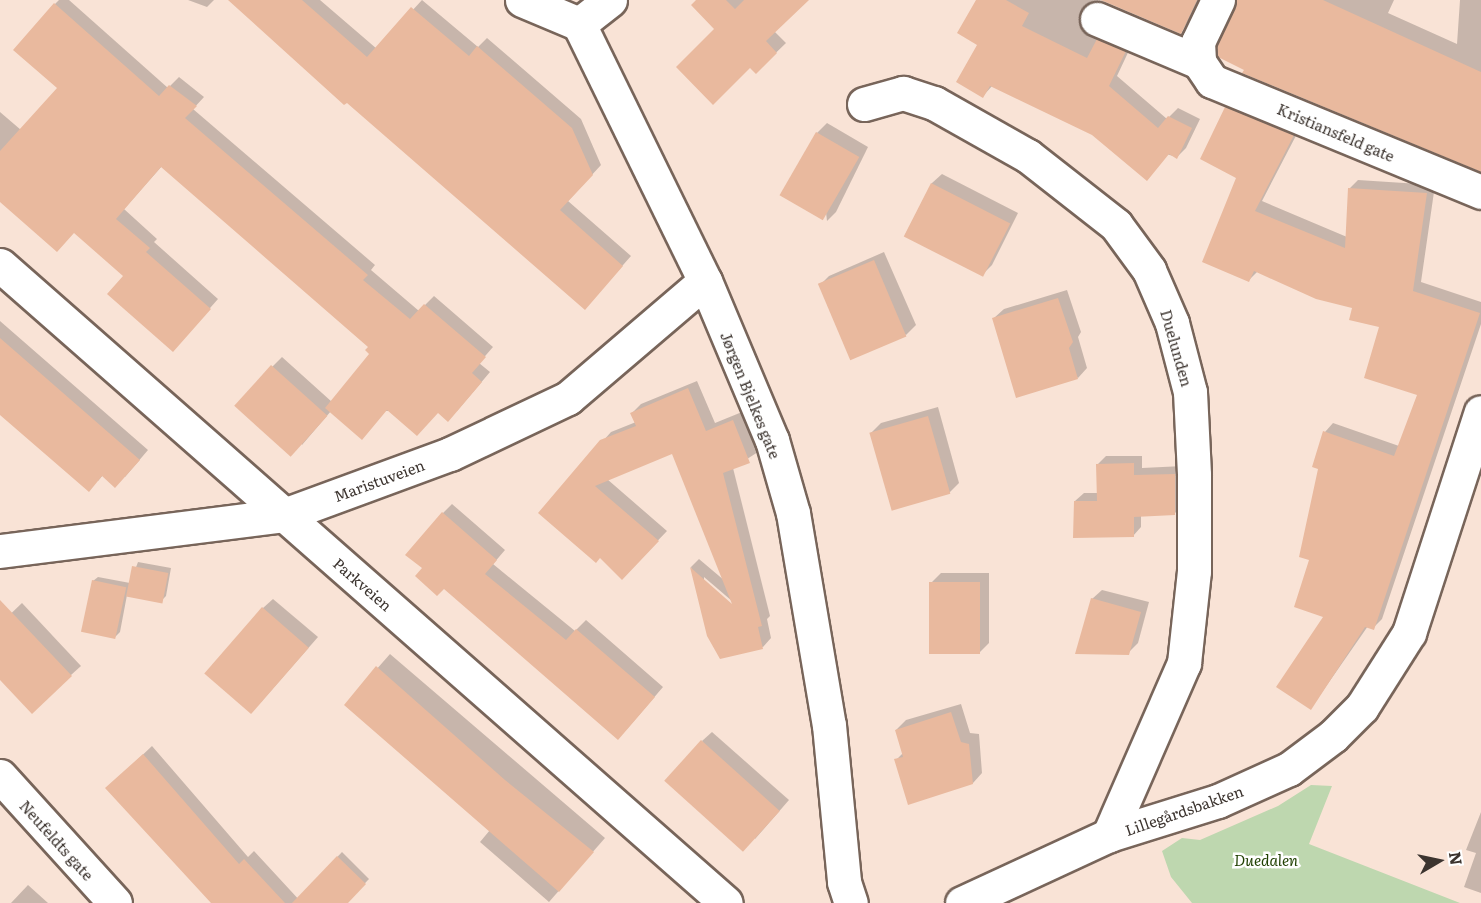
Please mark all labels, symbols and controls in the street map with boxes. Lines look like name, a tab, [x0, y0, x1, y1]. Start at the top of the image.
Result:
street label: Kristiansfeld gate	[1275, 99, 1397, 165]
street label: Duelunden	[1157, 307, 1197, 389]
street label: Jørgen Bjelkes gate	[717, 329, 785, 461]
street label: Maristuveien	[331, 455, 427, 505]
street label: Parkveien	[330, 554, 396, 614]
street label: Lillegårdsbakken	[1123, 781, 1245, 839]
street label: Neufeldts gate	[16, 796, 98, 884]
north arrow	[1409, 831, 1469, 891]
text: N	[1444, 850, 1470, 867]
park label: Duedalen	[1234, 851, 1298, 869]

